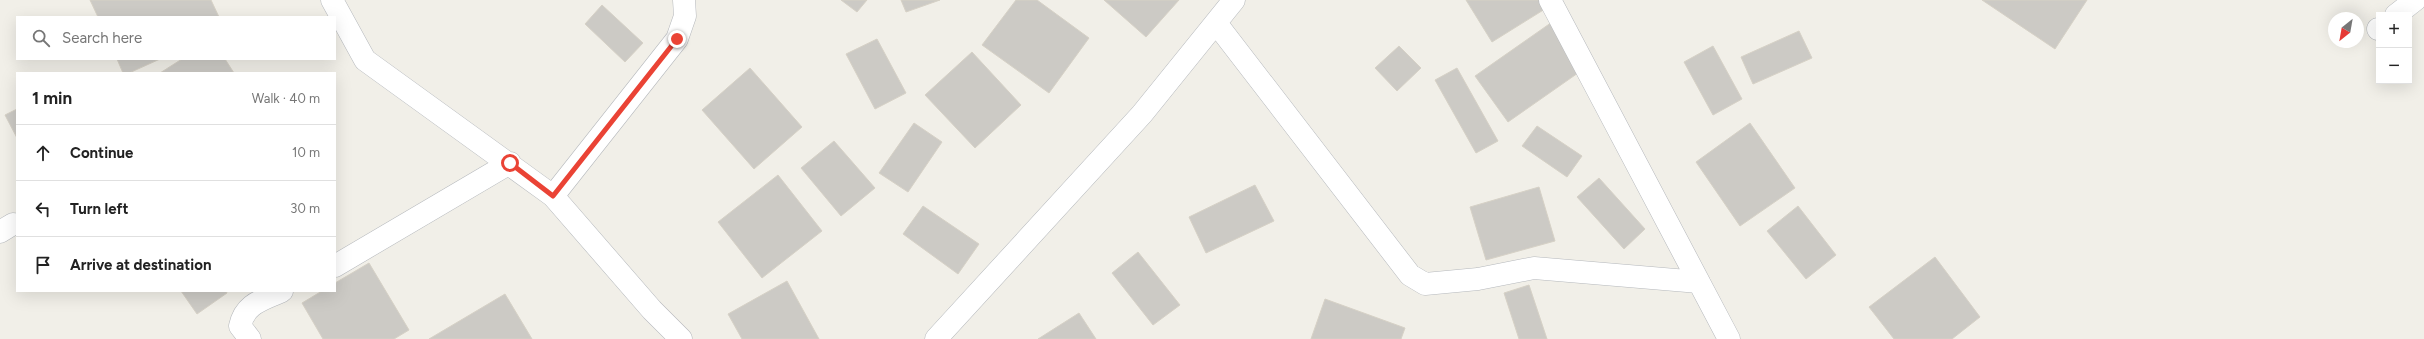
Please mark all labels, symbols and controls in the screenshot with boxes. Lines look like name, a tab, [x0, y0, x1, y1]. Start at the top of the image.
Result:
north arrow	[2328, 12, 2364, 48]
map controls	[2376, 12, 2412, 84]
button: +	[2376, 12, 2412, 48]
search box	[16, 16, 336, 60]
icon: search	[30, 27, 52, 49]
text: Search here	[62, 29, 142, 47]
route end	[668, 30, 686, 48]
button: −	[2376, 48, 2412, 84]
text: 1 min	[32, 88, 72, 108]
text: Walk · 40 m	[252, 91, 320, 106]
icon: ahead	[32, 142, 54, 164]
text: Continue	[70, 144, 133, 162]
text: 10 m	[292, 145, 320, 160]
route start	[501, 154, 519, 172]
icon: left	[32, 198, 54, 220]
text: Turn left	[70, 200, 128, 218]
text: 30 m	[290, 201, 320, 216]
icon: arrive	[32, 254, 54, 276]
text: Arrive at destination	[70, 256, 211, 274]

